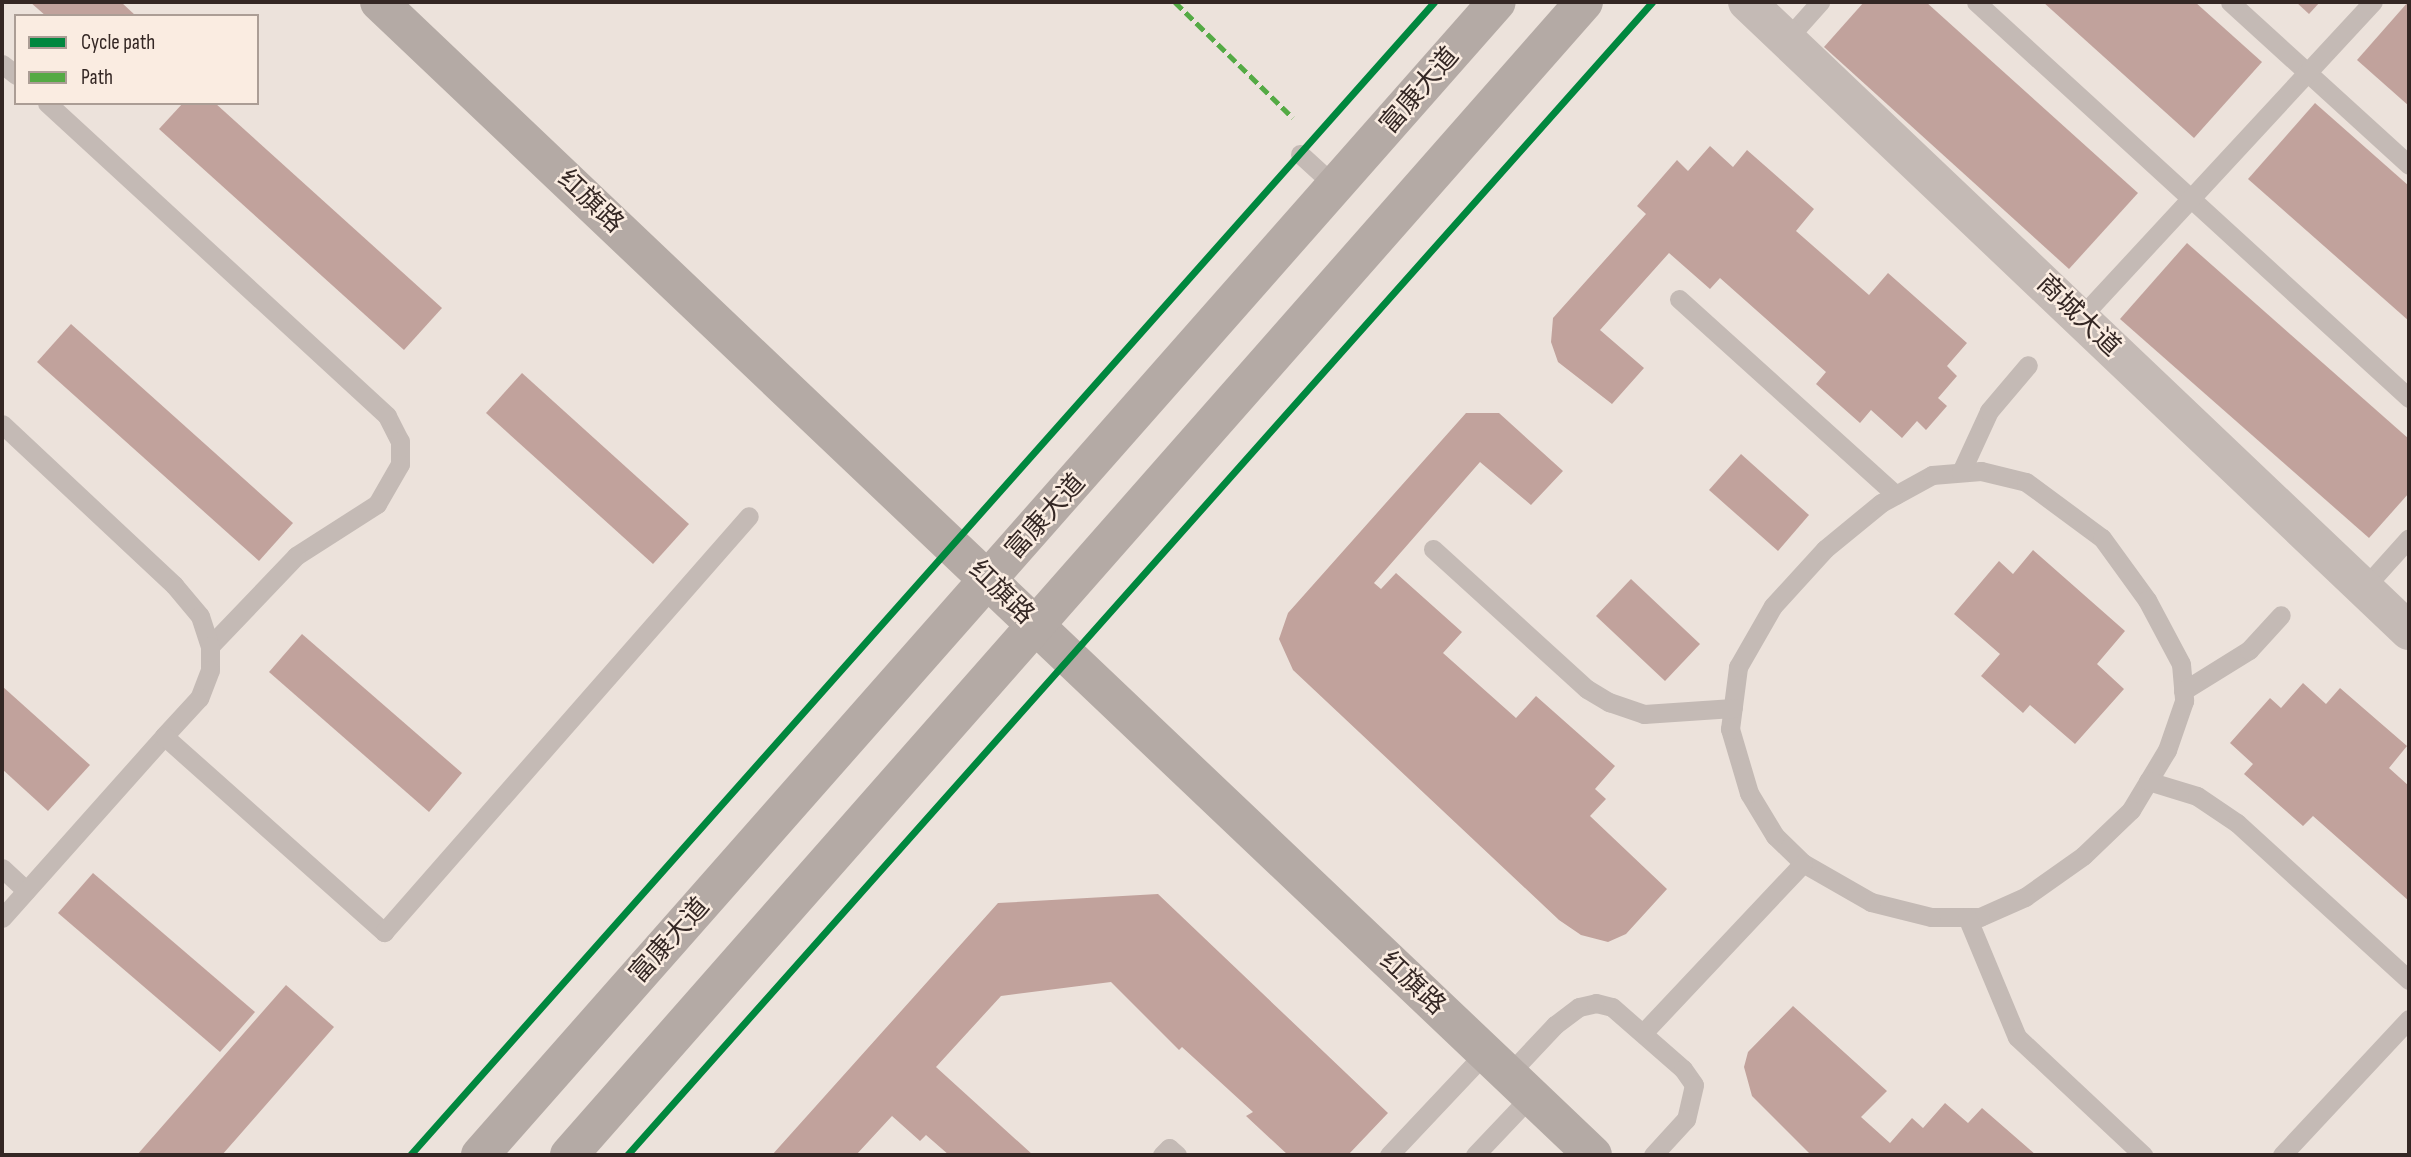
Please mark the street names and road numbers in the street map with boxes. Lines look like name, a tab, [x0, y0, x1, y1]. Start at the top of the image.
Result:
street label: 富康大道	[1374, 42, 1466, 140]
street label: 红旗路	[551, 164, 629, 240]
street label: 商城大道	[2030, 269, 2126, 363]
street label: 富康大道	[1000, 468, 1092, 566]
street label: 红旗路	[962, 555, 1040, 631]
street label: 富康大道	[624, 892, 716, 990]
street label: 红旗路	[1373, 946, 1451, 1022]

